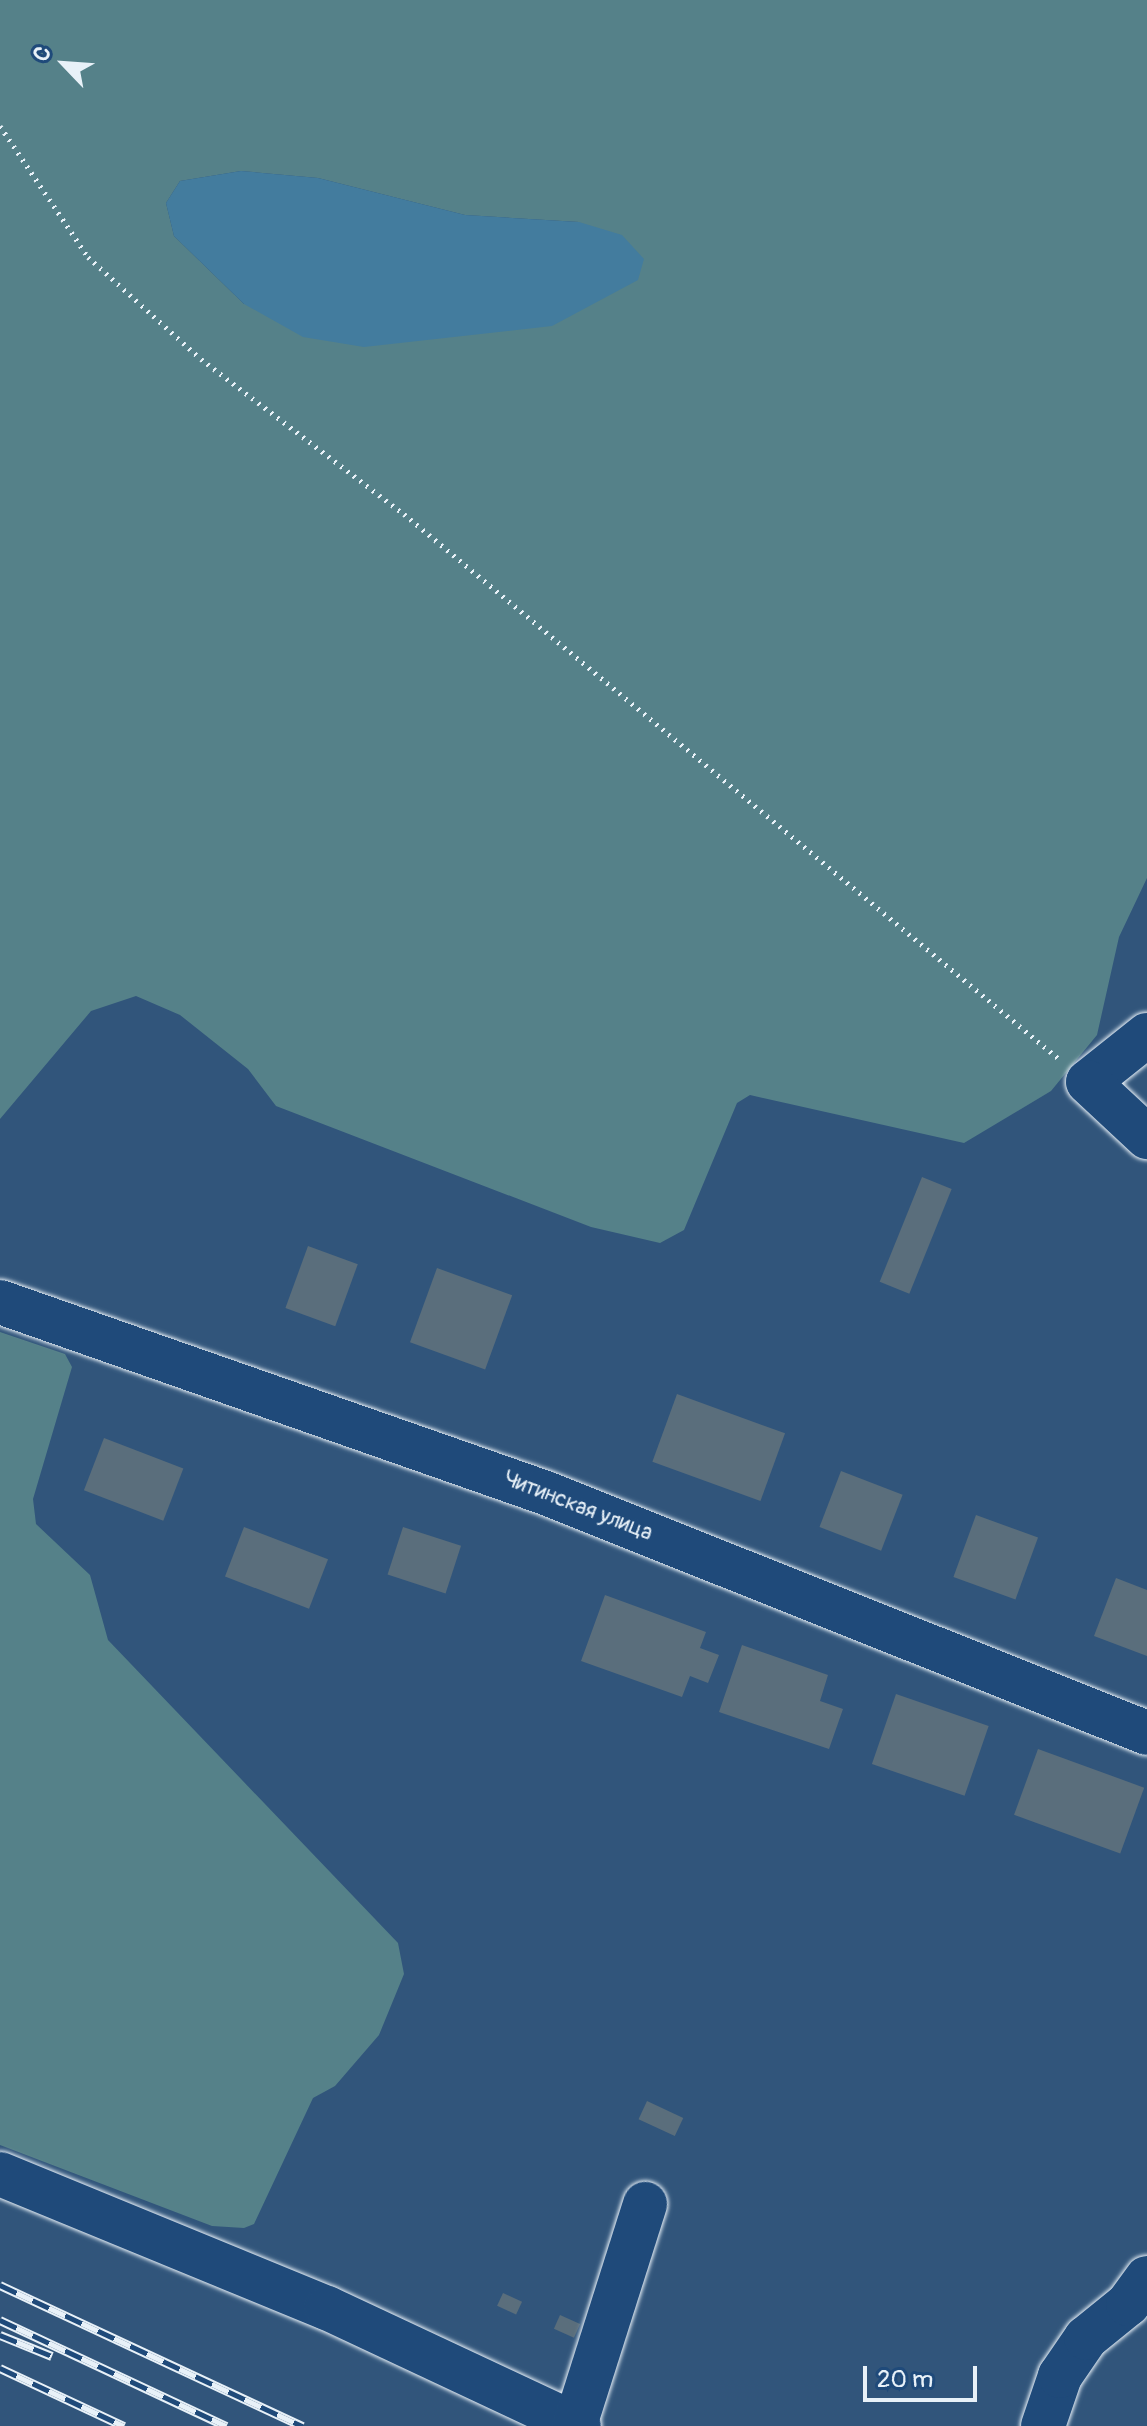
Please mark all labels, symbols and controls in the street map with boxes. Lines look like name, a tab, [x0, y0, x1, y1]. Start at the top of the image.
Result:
north arrow	[24, 24, 104, 104]
text: С	[27, 42, 58, 66]
street label: Читинская улица	[500, 1465, 656, 1547]
scale bar	[867, 2350, 981, 2400]
text: 20 m	[877, 2365, 933, 2394]

